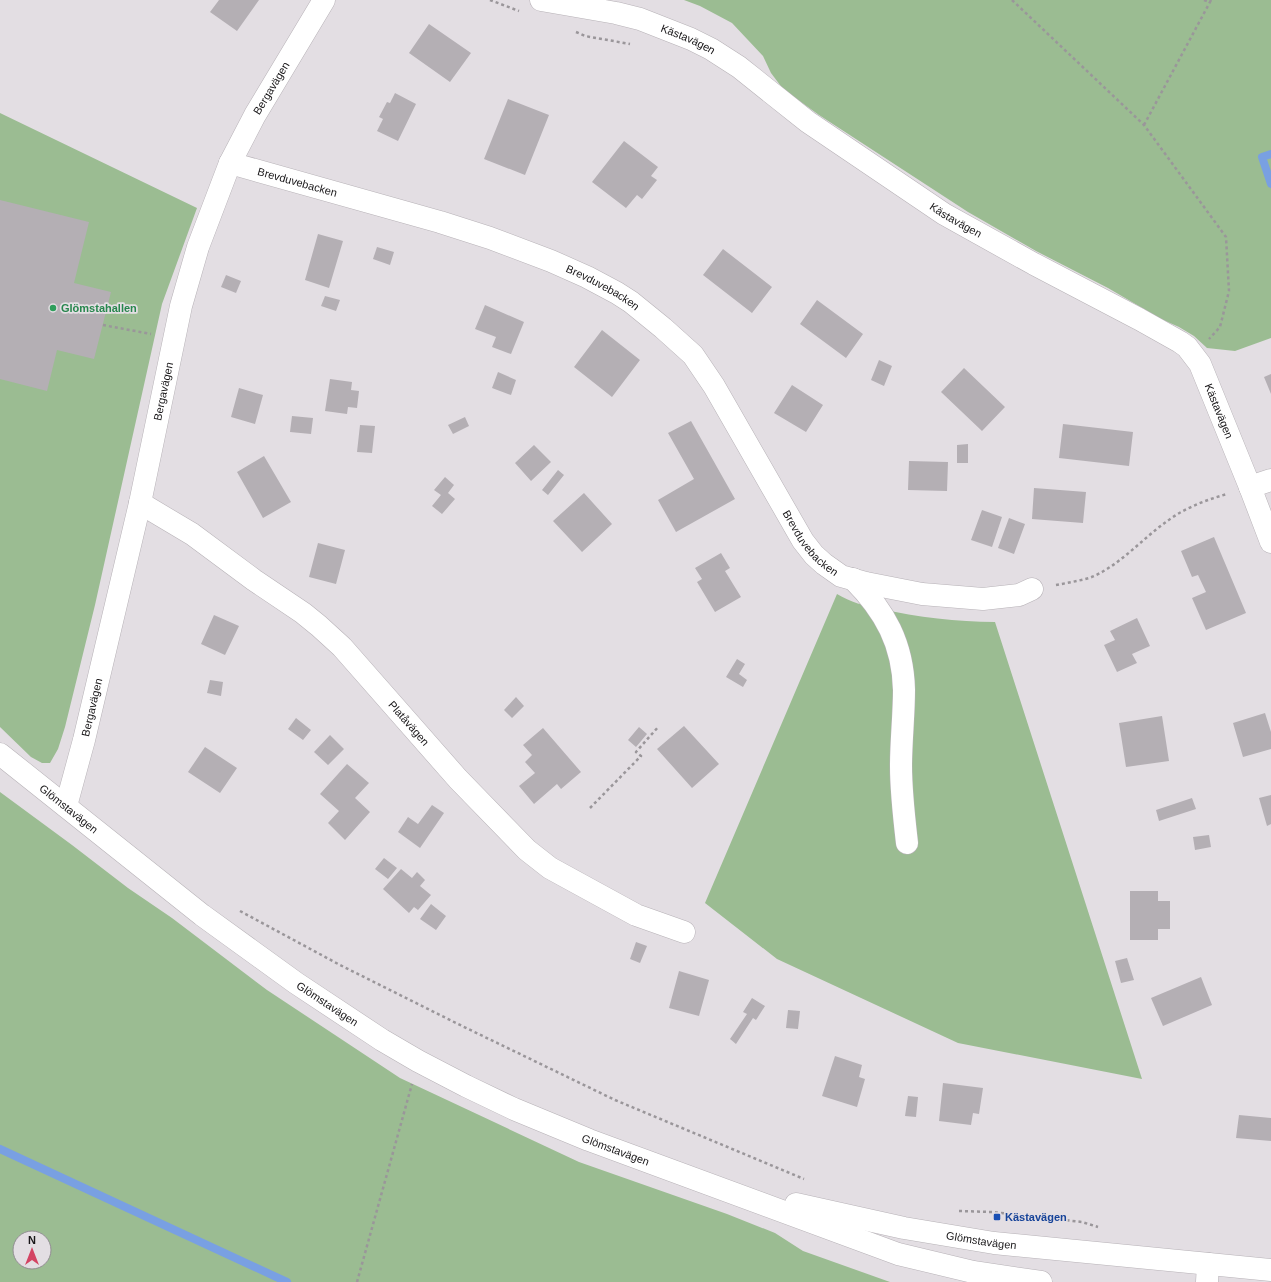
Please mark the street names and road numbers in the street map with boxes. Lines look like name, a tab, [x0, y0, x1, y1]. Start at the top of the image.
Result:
street label: Kästavägen	[659, 22, 718, 56]
street label: Bergavägen	[251, 59, 292, 117]
street label: Brevduvebacken	[256, 165, 338, 199]
street label: Kästavägen	[928, 200, 984, 240]
street label: Brevduvebacken	[564, 262, 642, 312]
street label: Bergavägen	[151, 361, 175, 422]
street label: Kästavägen	[1203, 382, 1236, 440]
street label: Brevduvebacken	[781, 508, 841, 578]
street label: Bergavägen	[79, 677, 104, 738]
street label: Platåvägen	[386, 699, 432, 748]
street label: Glömstavägen	[37, 782, 100, 836]
street label: Glömstavägen	[294, 979, 360, 1028]
street label: Glömstavägen	[580, 1132, 651, 1168]
street label: Glömstavägen	[945, 1229, 1017, 1251]

